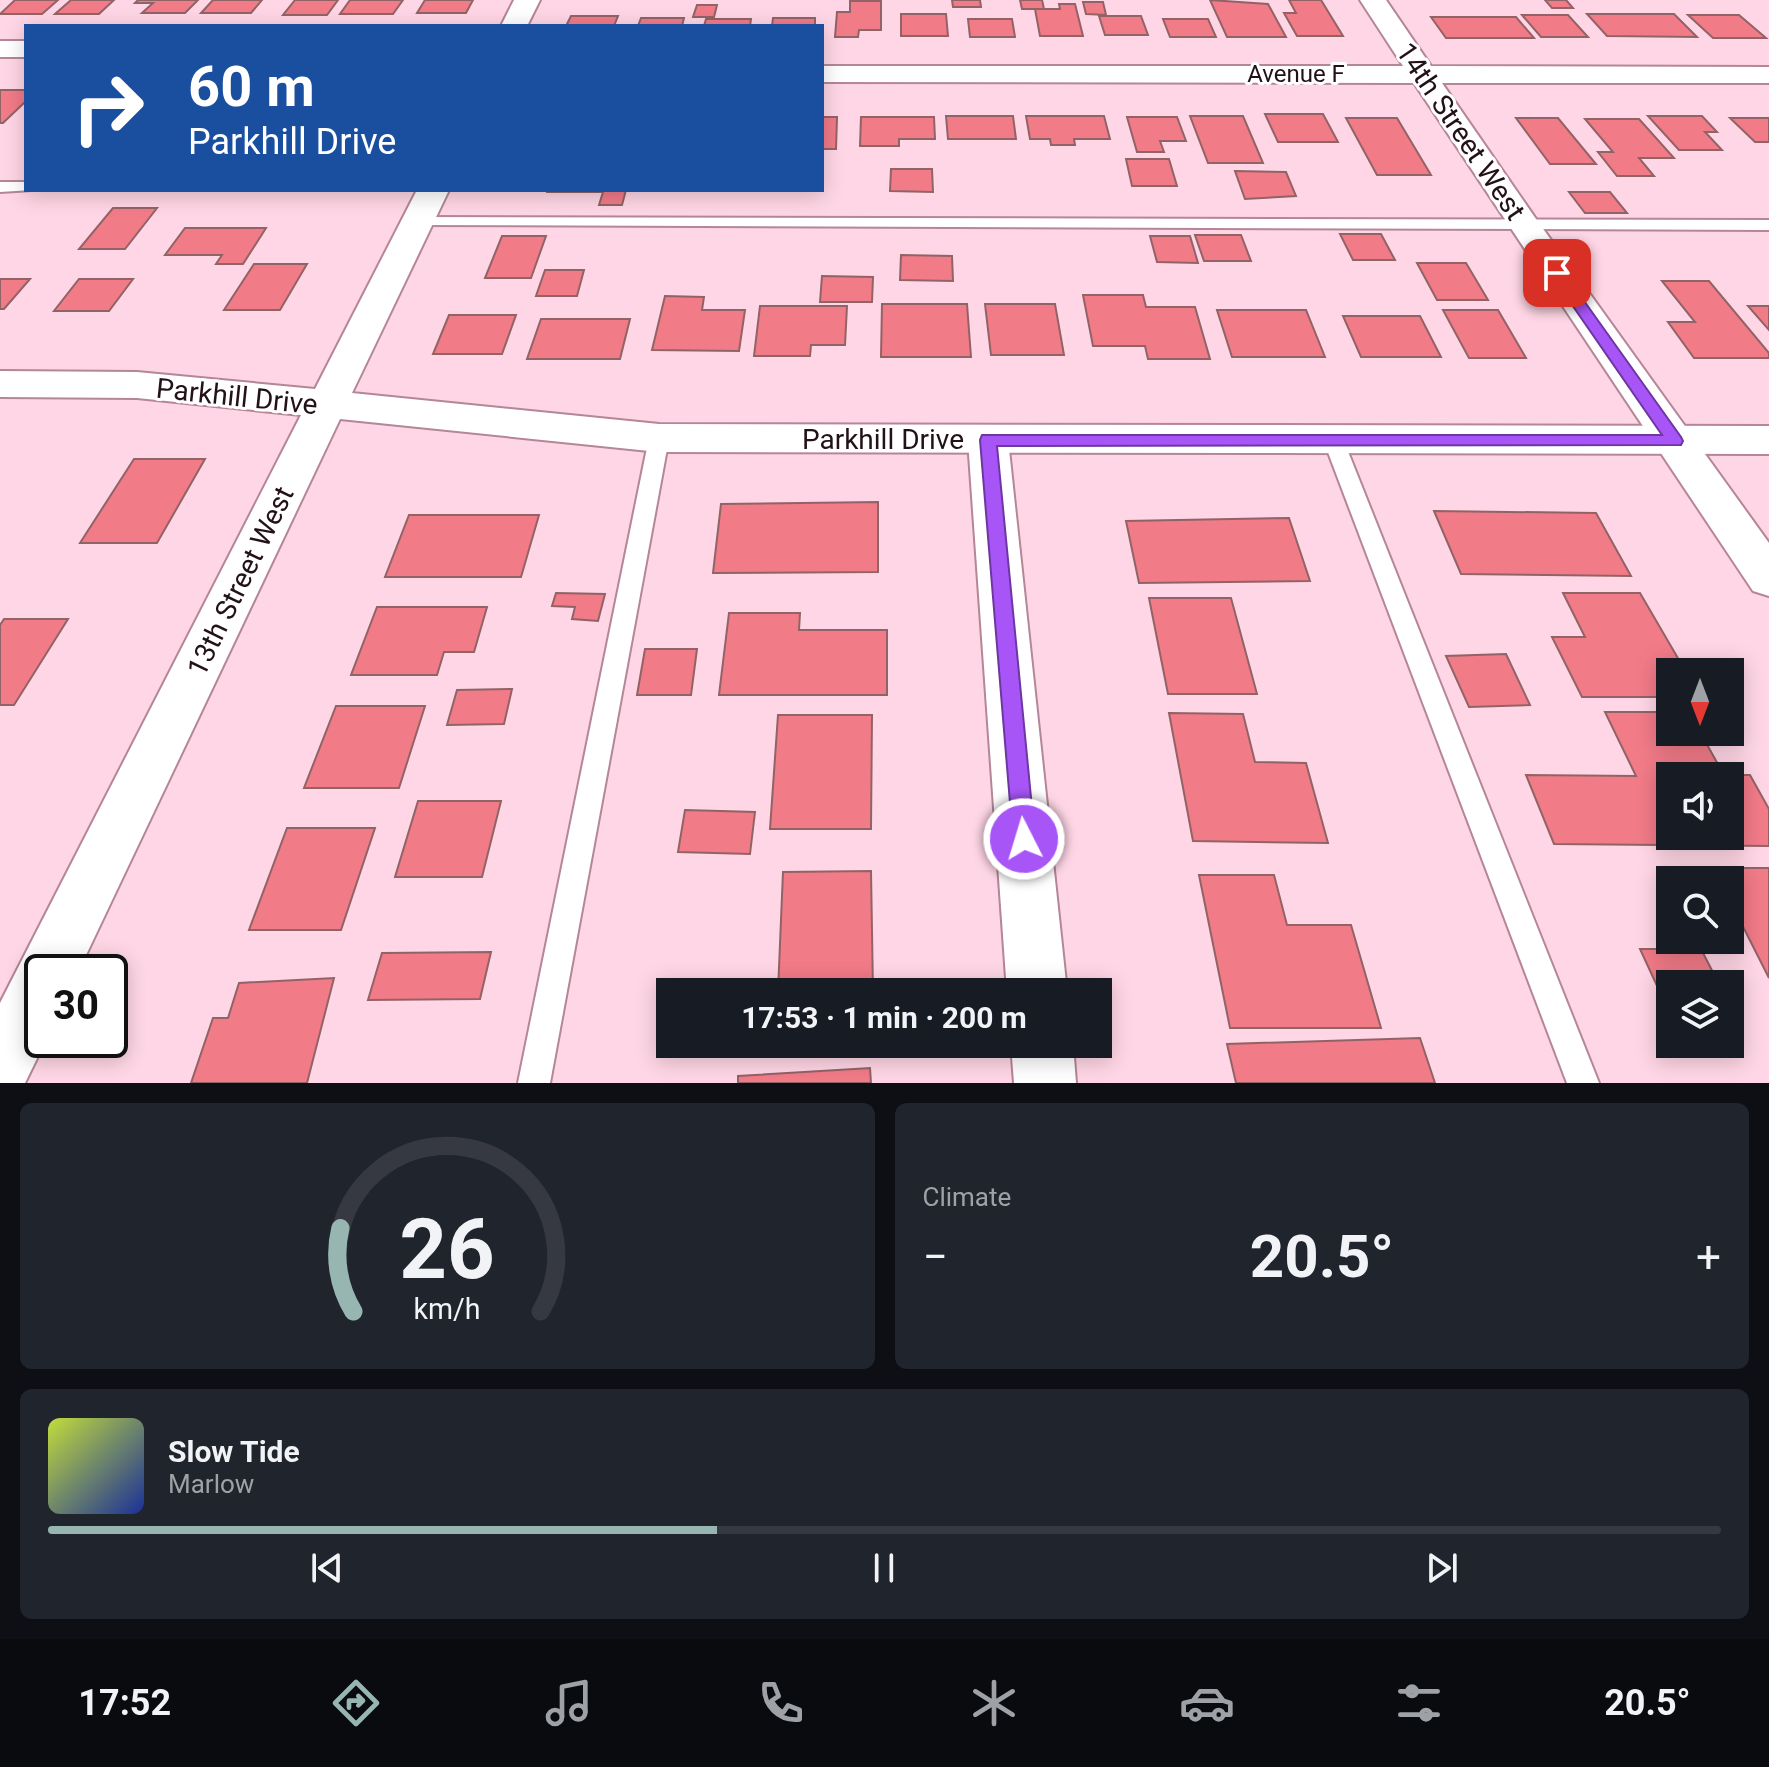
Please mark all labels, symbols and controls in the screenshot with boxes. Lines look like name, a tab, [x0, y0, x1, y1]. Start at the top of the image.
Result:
street label: 14th Street West	[1389, 36, 1532, 226]
text: 60 m	[188, 54, 315, 120]
icon: right	[56, 56, 160, 160]
street label: Avenue F	[1247, 60, 1345, 88]
text: Parkhill Drive	[188, 121, 396, 163]
pin	[1523, 239, 1591, 307]
icon: arrive	[1535, 251, 1579, 295]
street label: Parkhill Drive	[155, 372, 319, 421]
street label: Parkhill Drive	[802, 423, 964, 456]
street label: 13th Street West	[180, 481, 301, 681]
north arrow	[1656, 658, 1744, 746]
map controls	[1656, 658, 1744, 1058]
button: sound	[1656, 762, 1744, 850]
position arrow	[982, 797, 1066, 881]
button: search	[1656, 866, 1744, 954]
speed limit sign: 30	[24, 954, 128, 1058]
button: layers	[1656, 970, 1744, 1058]
text: 17:53 · 1 min · 200 m	[741, 1000, 1027, 1035]
text: Climate	[923, 1182, 1011, 1212]
text: 26	[400, 1201, 495, 1298]
text: 20.5°	[1250, 1221, 1394, 1292]
text: −	[923, 1231, 948, 1283]
text: +	[1696, 1231, 1721, 1283]
text: km/h	[414, 1292, 481, 1326]
text: Slow Tide	[168, 1434, 300, 1469]
text: Marlow	[168, 1469, 254, 1499]
icon: previous	[305, 1546, 349, 1590]
icon: pause	[862, 1546, 906, 1590]
icon: next	[1420, 1546, 1464, 1590]
icon: directions	[328, 1675, 384, 1731]
icon: music	[541, 1675, 597, 1731]
icon: phone	[753, 1675, 809, 1731]
icon: climate	[966, 1675, 1022, 1731]
icon: car	[1179, 1675, 1235, 1731]
icon: filters	[1391, 1675, 1447, 1731]
text: 17:52	[78, 1682, 171, 1724]
text: 20.5°	[1604, 1682, 1691, 1724]

